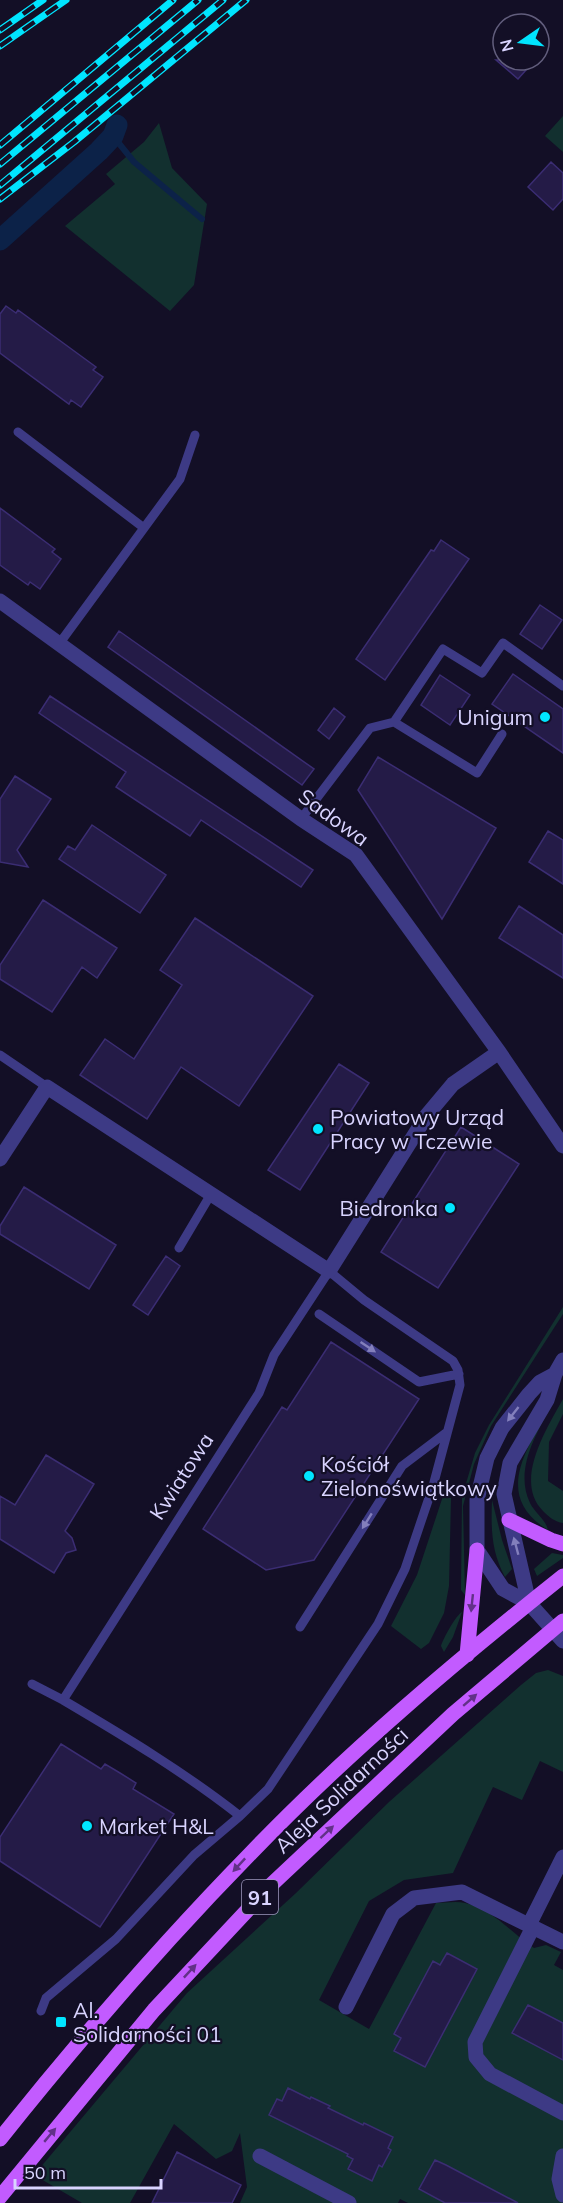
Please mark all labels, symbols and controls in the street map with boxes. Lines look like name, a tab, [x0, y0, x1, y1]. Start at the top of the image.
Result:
north arrow	[491, 12, 551, 72]
text: N	[495, 37, 518, 54]
place label: Unigum	[457, 704, 533, 730]
marker: Unigum	[538, 710, 552, 724]
street label: Sadowa	[294, 783, 374, 851]
place label: Powiatowy Urząd Pracy w Tczewie	[330, 1104, 504, 1154]
marker: Powiatowy Urząd Pracy w Tczewie	[311, 1122, 325, 1136]
place label: Biedronka	[340, 1195, 438, 1221]
marker: Biedronka	[443, 1201, 457, 1215]
one-way arrow	[359, 1341, 375, 1353]
one-way arrow	[507, 1406, 520, 1422]
street label: Kwiatowa	[143, 1428, 219, 1524]
place label: Kościół Zielonoświątkowy	[321, 1451, 497, 1501]
marker: Kościół Zielonoświątkowy	[302, 1469, 316, 1483]
one-way arrow	[362, 1513, 373, 1529]
one-way arrow	[511, 1537, 521, 1555]
one-way arrow	[467, 1593, 477, 1612]
one-way arrow	[462, 1693, 478, 1706]
street label: Aleja Solidarności	[269, 1722, 413, 1858]
place label: Market H&L	[99, 1813, 214, 1839]
marker: Market H&L	[80, 1819, 94, 1833]
one-way arrow	[320, 1826, 334, 1840]
one-way arrow	[232, 1858, 246, 1873]
road number: 91	[242, 1880, 278, 1914]
one-way arrow	[183, 1964, 196, 1979]
place label: Al. Solidarności 01	[73, 1997, 222, 2047]
marker: Al. Solidarności 01	[54, 2015, 68, 2029]
one-way arrow	[43, 2128, 56, 2143]
scale bar	[15, 2152, 160, 2190]
text: 50 m	[24, 2161, 66, 2184]

